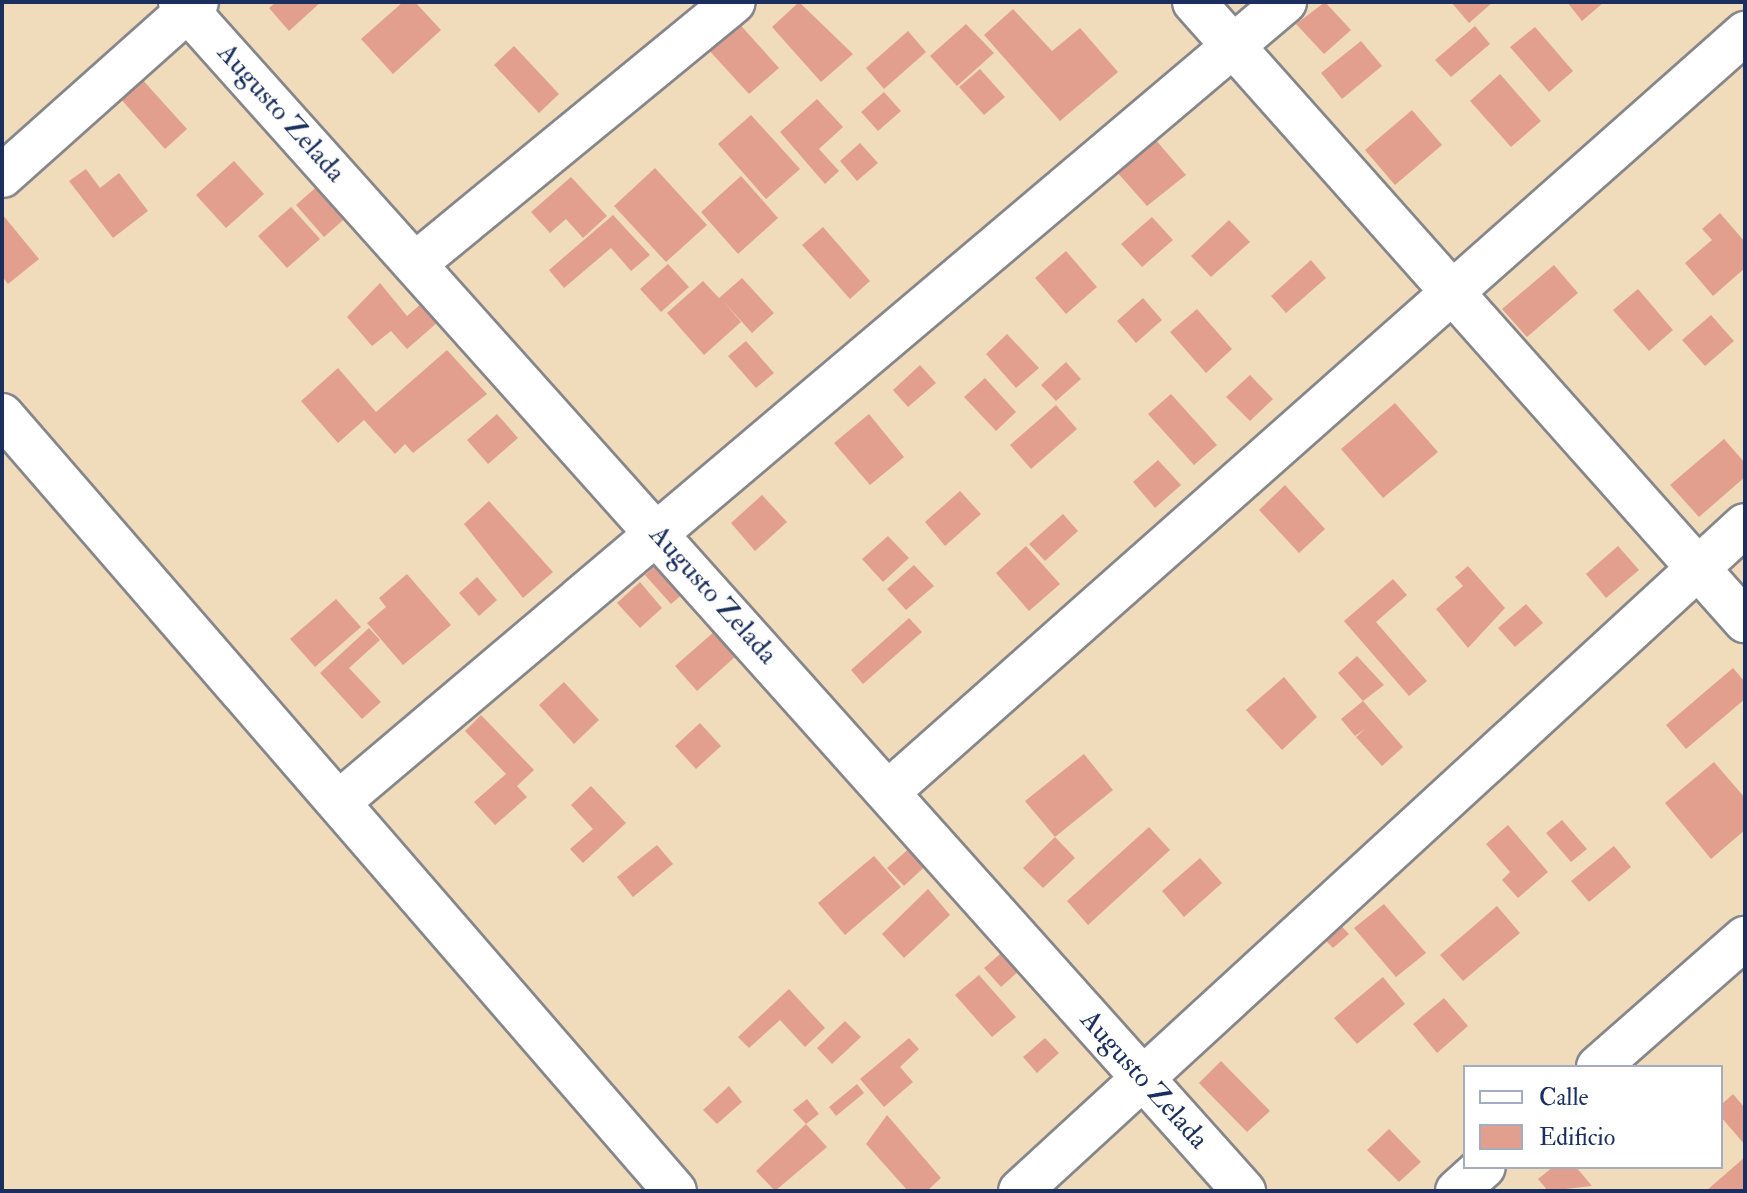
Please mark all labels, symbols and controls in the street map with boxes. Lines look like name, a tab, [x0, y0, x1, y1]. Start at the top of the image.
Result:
street label: Augusto Zelada	[210, 37, 352, 189]
street label: Augusto Zelada	[642, 519, 784, 671]
street label: Augusto Zelada	[1073, 1004, 1215, 1156]
legend	[1463, 1065, 1723, 1169]
text: Calle	[1539, 1082, 1589, 1113]
text: Edificio	[1539, 1122, 1615, 1153]

